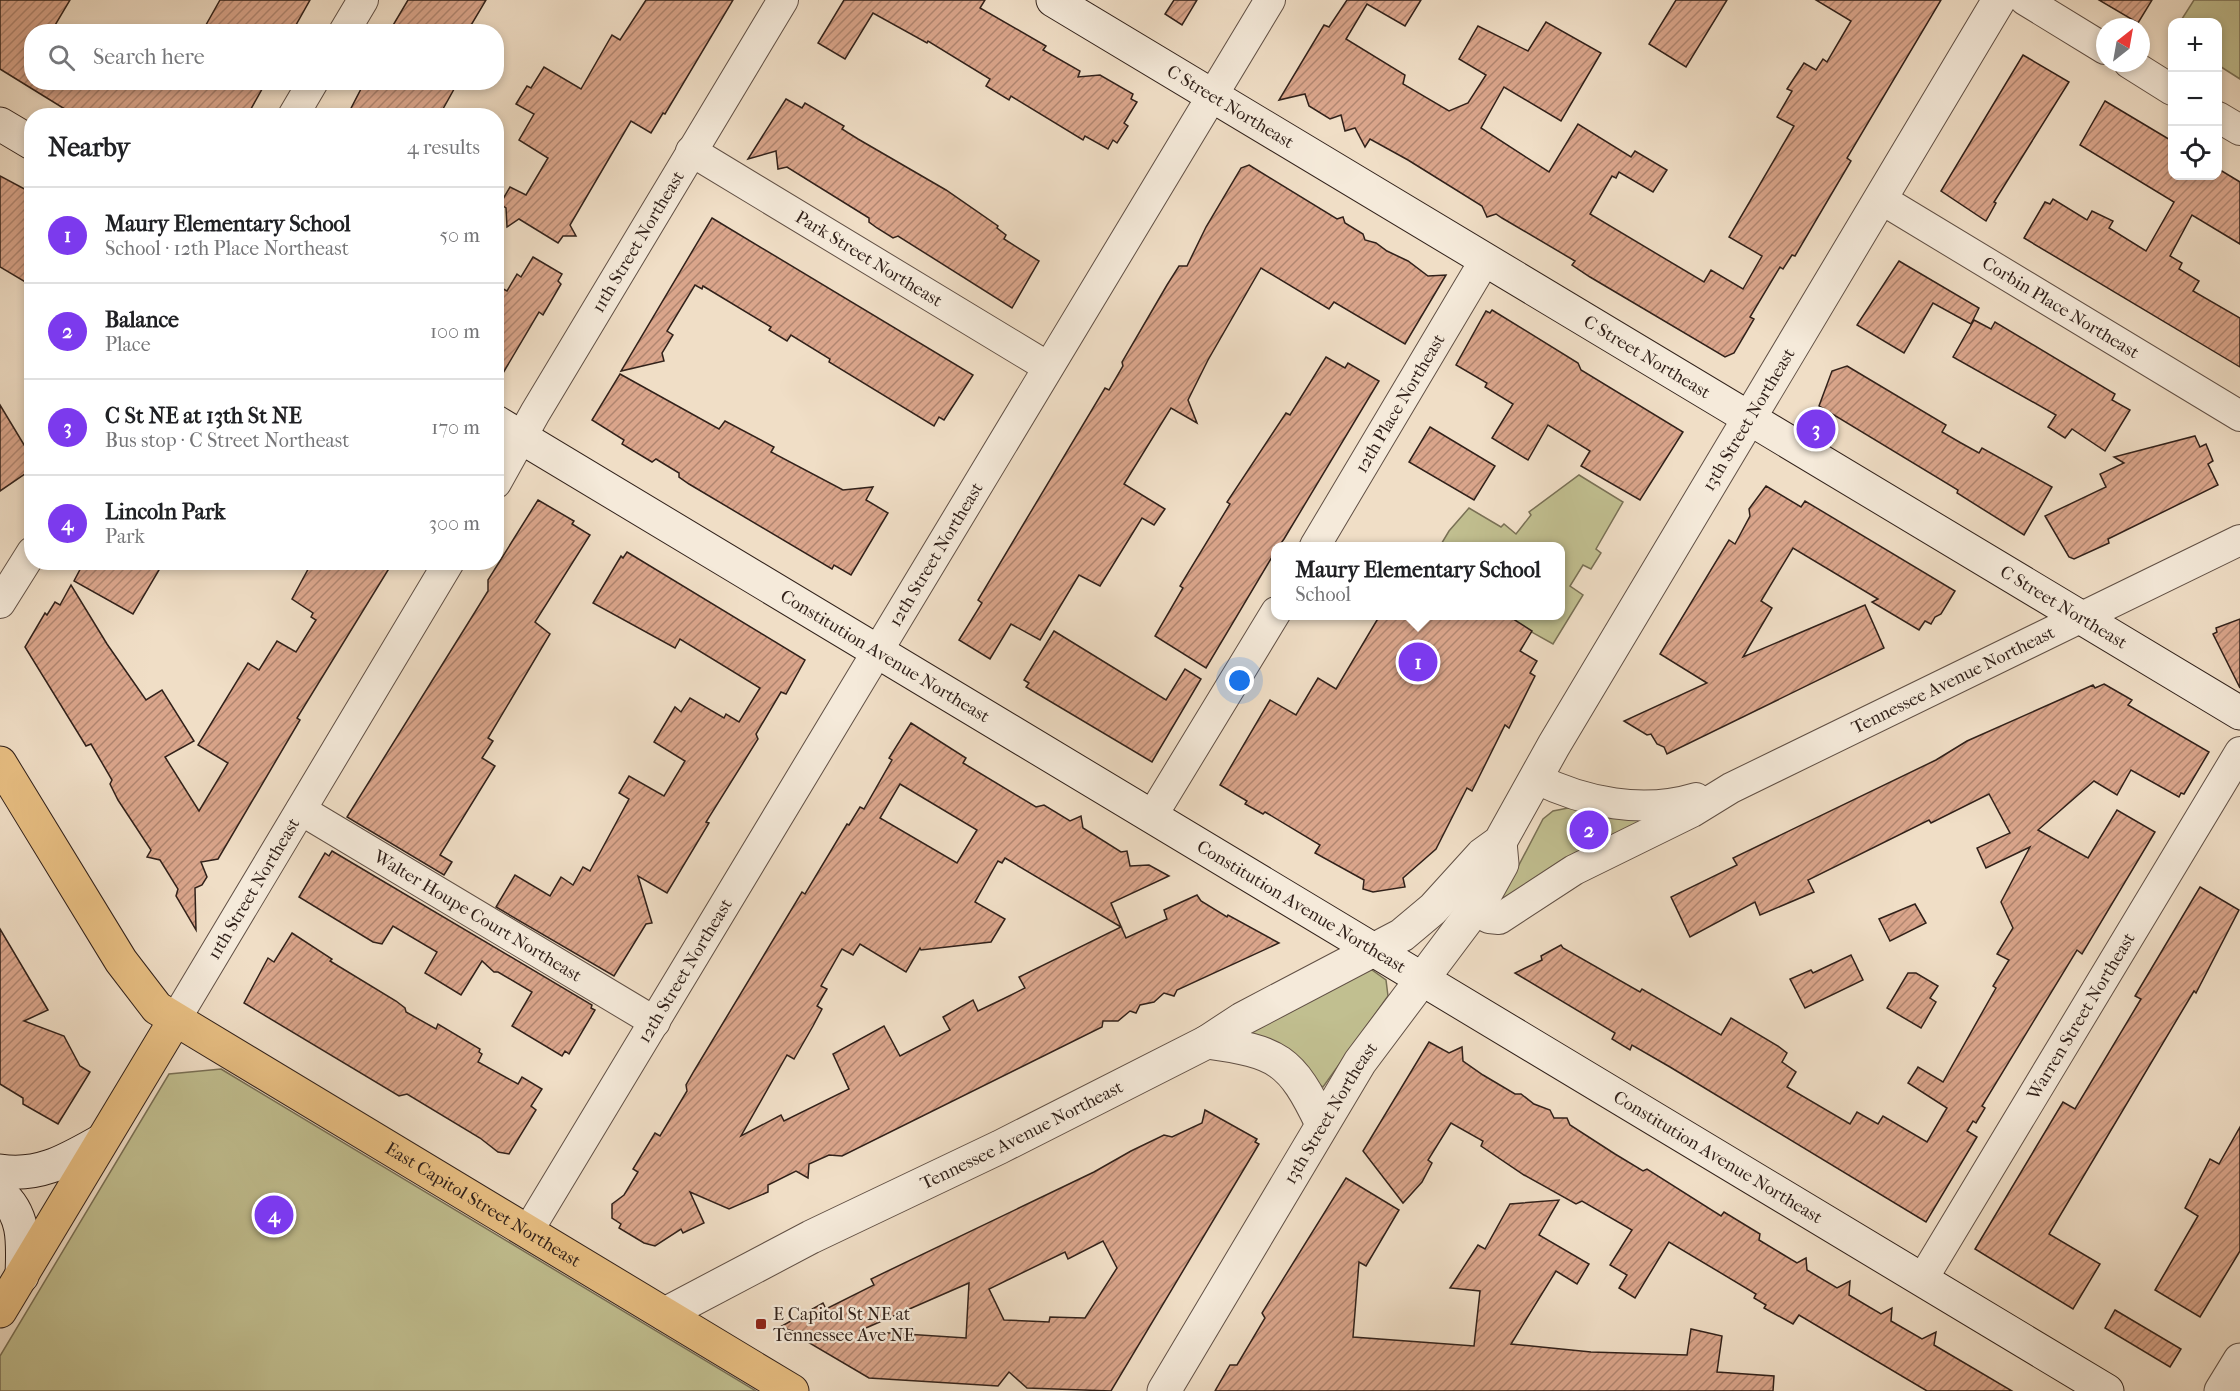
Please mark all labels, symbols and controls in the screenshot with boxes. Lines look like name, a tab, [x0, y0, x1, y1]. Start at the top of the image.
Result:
north arrow	[2096, 18, 2150, 72]
map controls	[2168, 18, 2222, 180]
button: +	[2168, 18, 2222, 72]
search box	[24, 24, 504, 90]
icon: search	[45, 41, 78, 74]
text: Search here	[93, 44, 205, 70]
street label: C Street Northeast	[1163, 61, 1298, 153]
button: −	[2168, 72, 2222, 126]
button: locate	[2168, 126, 2222, 180]
text: Nearby	[48, 132, 130, 163]
text: 4 results	[407, 136, 480, 159]
street label: 11th Street Northeast	[588, 167, 689, 317]
street label: Park Street Northeast	[791, 207, 946, 312]
text: Maury Elementary School	[105, 211, 351, 237]
text: 1	[64, 224, 71, 247]
text: 50 m	[439, 224, 480, 247]
text: School · 12th Place Northeast	[105, 237, 349, 260]
street label: Corbin Place Northeast	[1978, 253, 2143, 364]
text: Balance	[105, 307, 179, 333]
street label: C Street Northeast	[1580, 311, 1715, 404]
text: 2	[62, 320, 73, 343]
text: 100 m	[430, 320, 480, 343]
street label: 12th Place Northeast	[1351, 330, 1450, 477]
text: Place	[105, 333, 151, 356]
street label: 13th Street Northeast	[1698, 344, 1800, 495]
text: C St NE at 13th St NE	[105, 403, 302, 429]
pin: 3	[1796, 406, 1836, 452]
text: 3	[63, 416, 72, 439]
text: 170 m	[431, 416, 480, 439]
text: Bus stop · C Street Northeast	[105, 429, 349, 452]
street label: 12th Street Northeast	[885, 478, 988, 630]
text: Lincoln Park	[105, 499, 225, 525]
text: 4	[62, 512, 73, 535]
text: 300 m	[429, 512, 480, 535]
text: Park	[105, 525, 145, 548]
popup	[1271, 542, 1565, 620]
text: Maury Elementary School	[1295, 557, 1541, 583]
street label: C Street Northeast	[1996, 561, 2131, 654]
text: School	[1295, 583, 1351, 606]
street label: Constitution Avenue Northeast	[776, 586, 994, 728]
street label: Tennessee Avenue Northeast	[1848, 622, 2059, 739]
pin: 1	[1398, 640, 1438, 684]
your location	[1225, 666, 1254, 695]
pin: 2	[1570, 808, 1608, 852]
street label: 11th Street Northeast	[203, 814, 305, 964]
street label: Constitution Avenue Northeast	[1193, 836, 1410, 978]
street label: Walter Houpe Court Northeast	[369, 845, 586, 987]
street label: 12th Street Northeast	[634, 895, 737, 1047]
street label: Warren Street Northeast	[2022, 928, 2140, 1105]
street label: 13th Street Northeast	[1280, 1038, 1383, 1188]
street label: Tennessee Avenue Northeast	[917, 1076, 1127, 1194]
street label: Constitution Avenue Northeast	[1609, 1087, 1827, 1229]
street label: East Capitol Street Northeast	[381, 1138, 585, 1272]
pin: 4	[254, 1192, 294, 1238]
place label: E Capitol St NE at Tennessee Ave NE	[773, 1304, 915, 1346]
marker: E Capitol St NE at Tennessee Ave NE	[754, 1317, 768, 1331]

